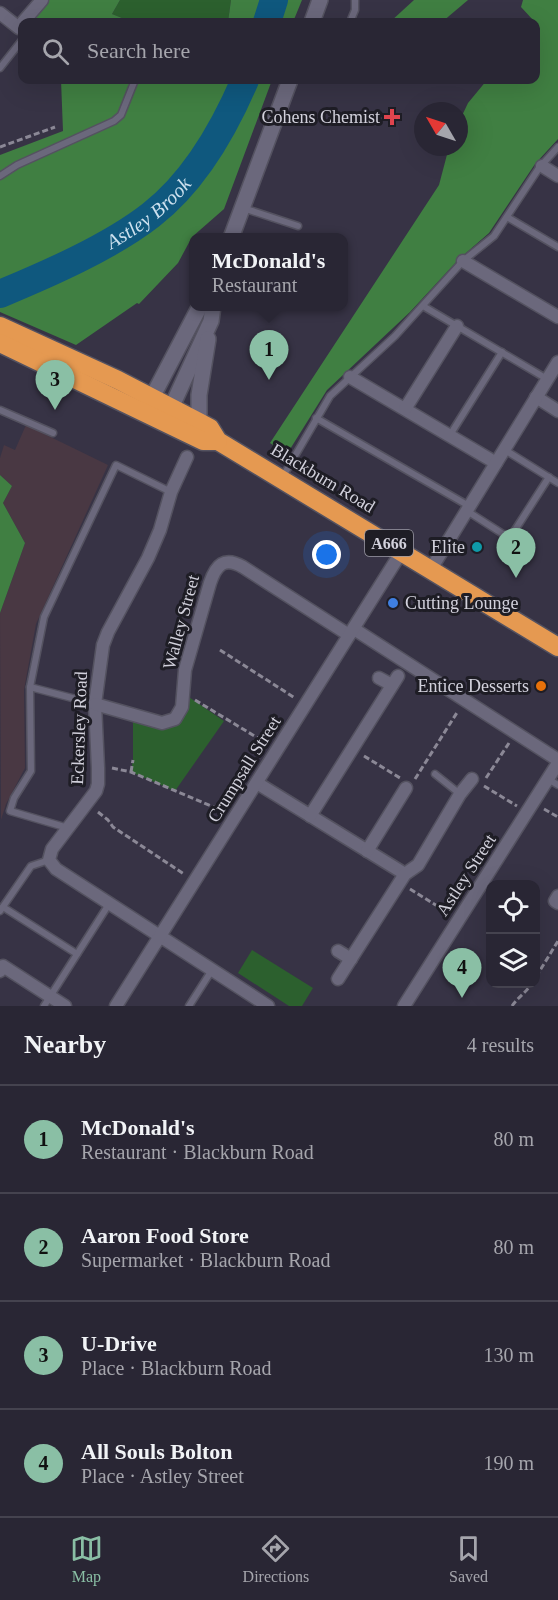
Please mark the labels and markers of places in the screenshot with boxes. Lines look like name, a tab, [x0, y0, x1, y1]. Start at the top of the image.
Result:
place label: Cohens Chemist	[261, 107, 380, 127]
marker: Cohens Chemist	[385, 110, 399, 124]
pin: 1	[250, 330, 288, 380]
pin: 3	[36, 360, 74, 410]
pin: 2	[496, 528, 536, 578]
place label: Elite	[431, 537, 465, 557]
marker: Elite	[470, 540, 484, 554]
place label: Cutting Lounge	[405, 593, 519, 613]
marker: Cutting Lounge	[386, 596, 400, 610]
place label: Entice Desserts	[418, 676, 529, 696]
marker: Entice Desserts	[534, 679, 548, 693]
pin: 4	[442, 948, 482, 998]

